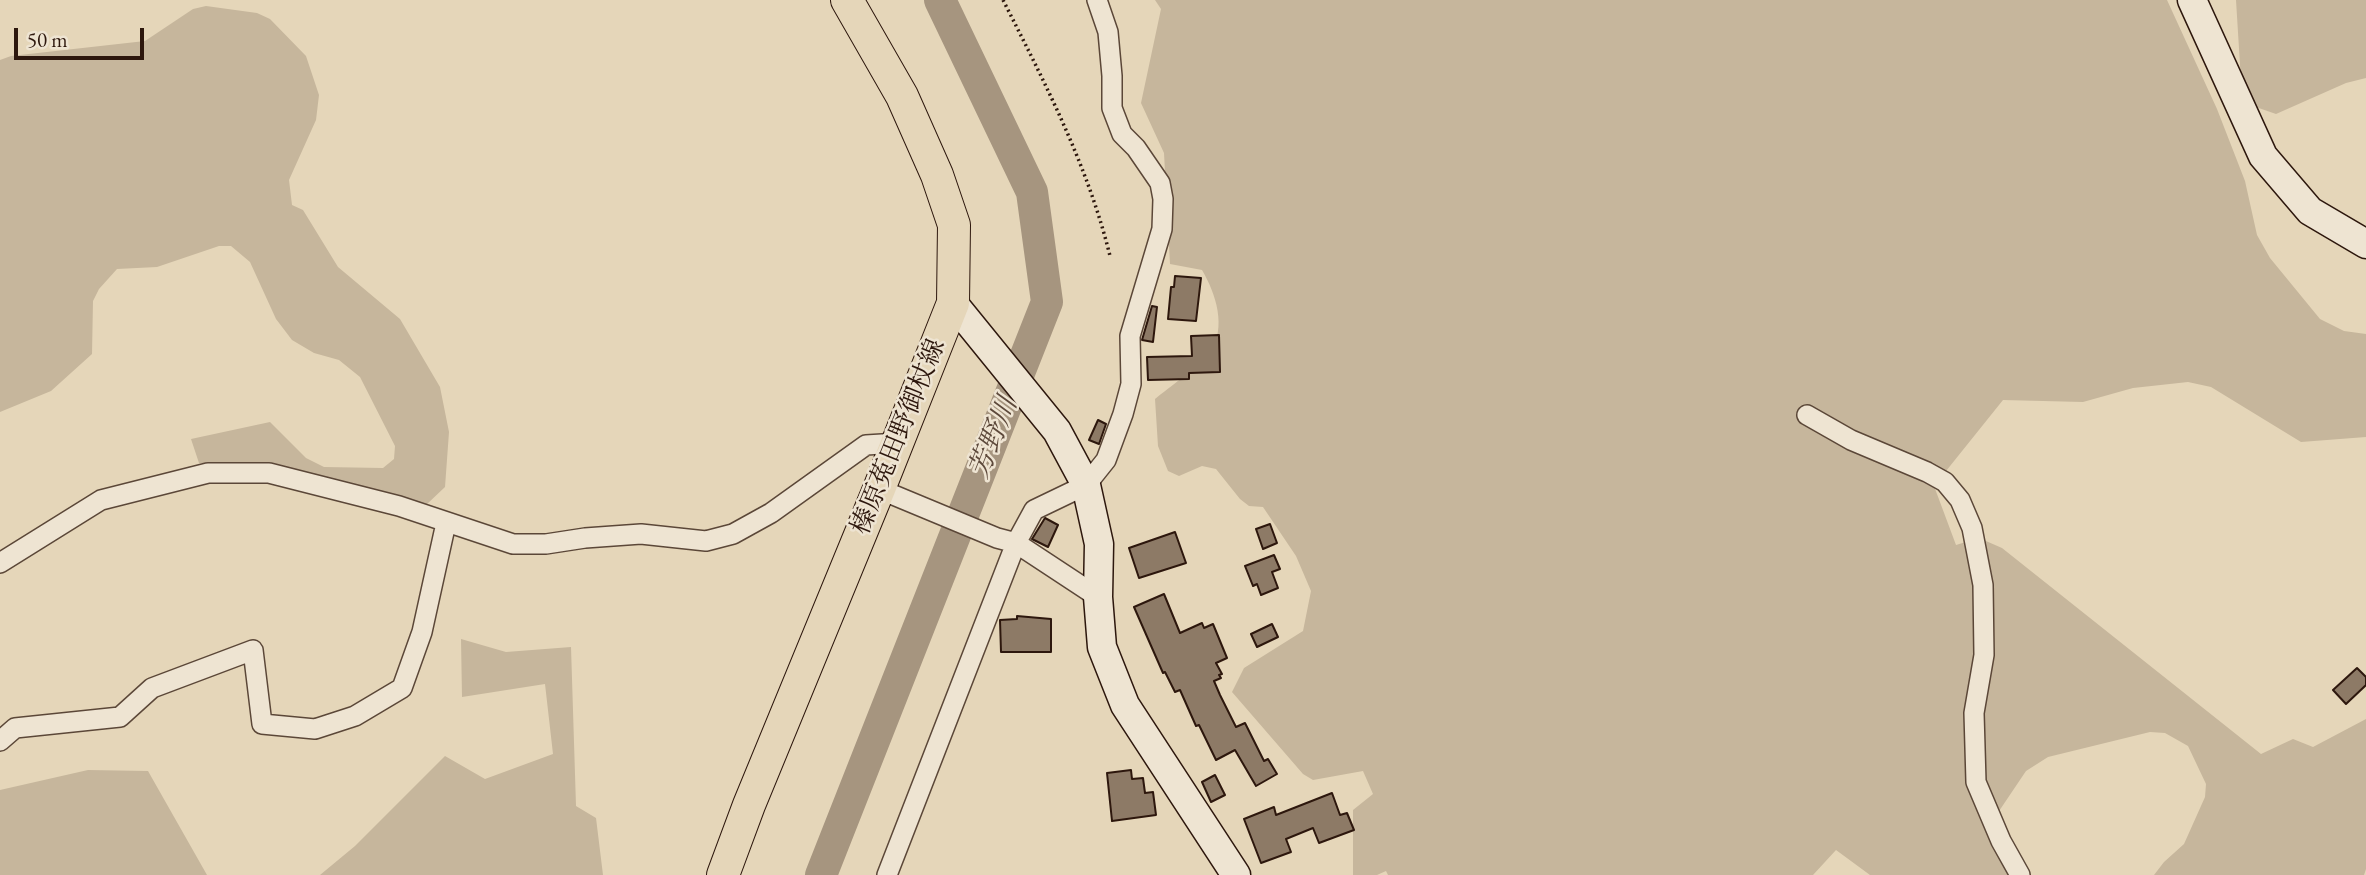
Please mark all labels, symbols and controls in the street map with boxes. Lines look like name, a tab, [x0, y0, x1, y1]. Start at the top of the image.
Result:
scale bar	[18, 14, 147, 58]
text: 50 m	[27, 26, 68, 53]
street label: 榛原菟田野御杖線	[846, 335, 952, 539]
water label: 芳野川	[963, 393, 1025, 483]

